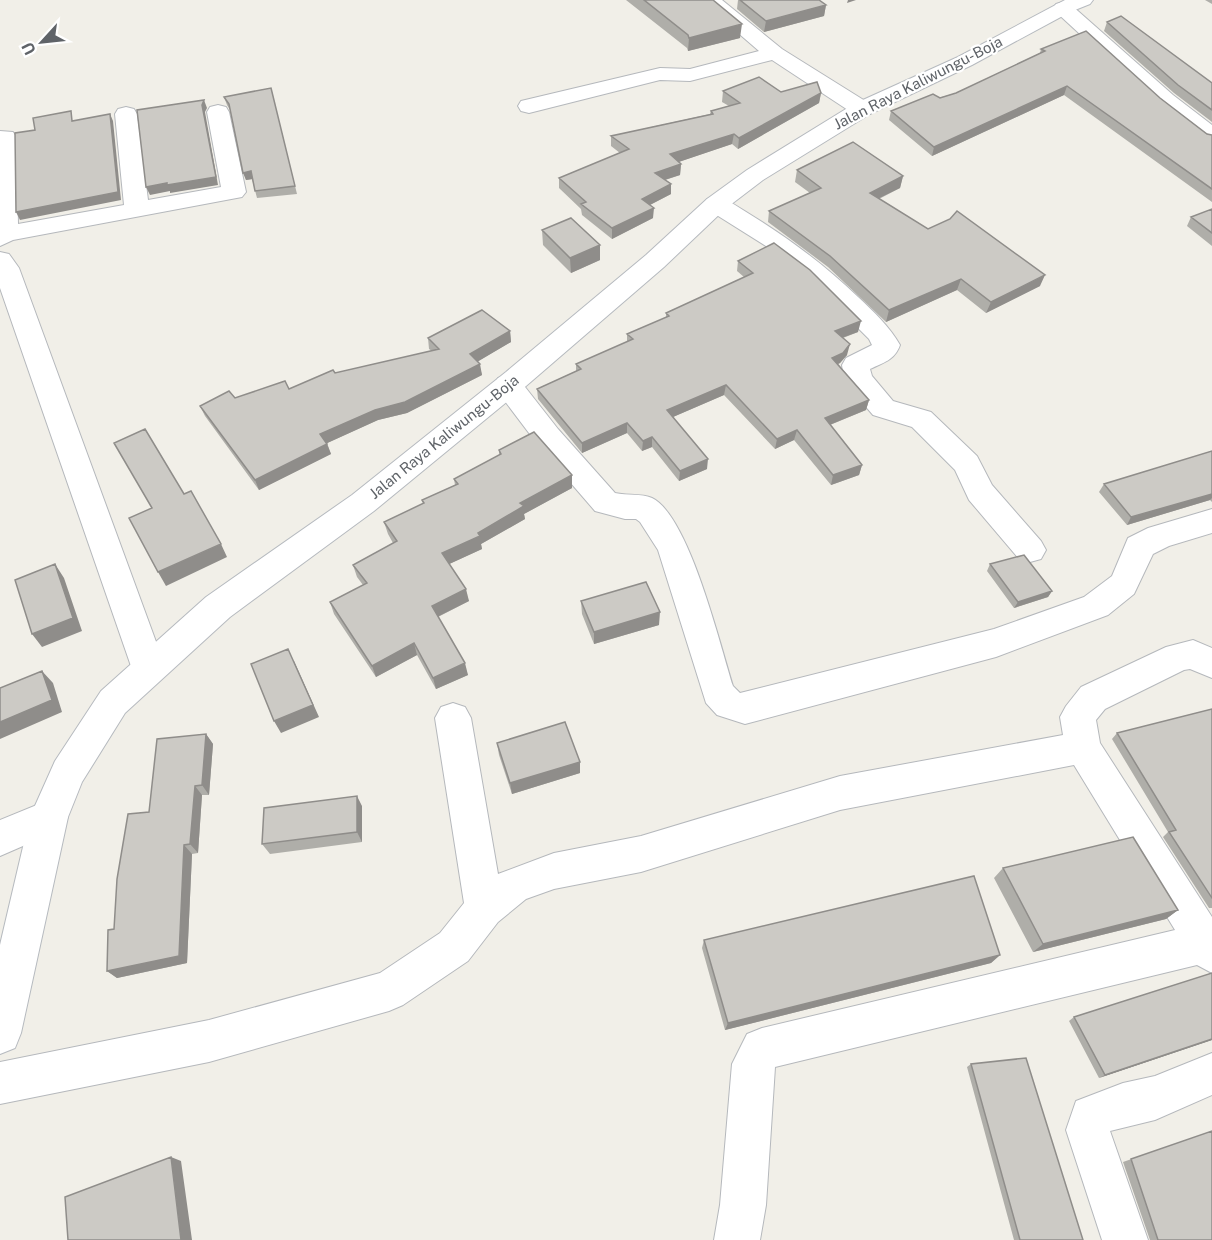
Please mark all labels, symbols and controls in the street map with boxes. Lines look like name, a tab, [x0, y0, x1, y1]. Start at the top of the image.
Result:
north arrow	[12, 12, 72, 72]
street label: Jalan Raya Kaliwungu-Boja	[831, 33, 1005, 133]
text: U	[18, 39, 40, 58]
street label: Jalan Raya Kaliwungu-Boja	[366, 371, 522, 502]

